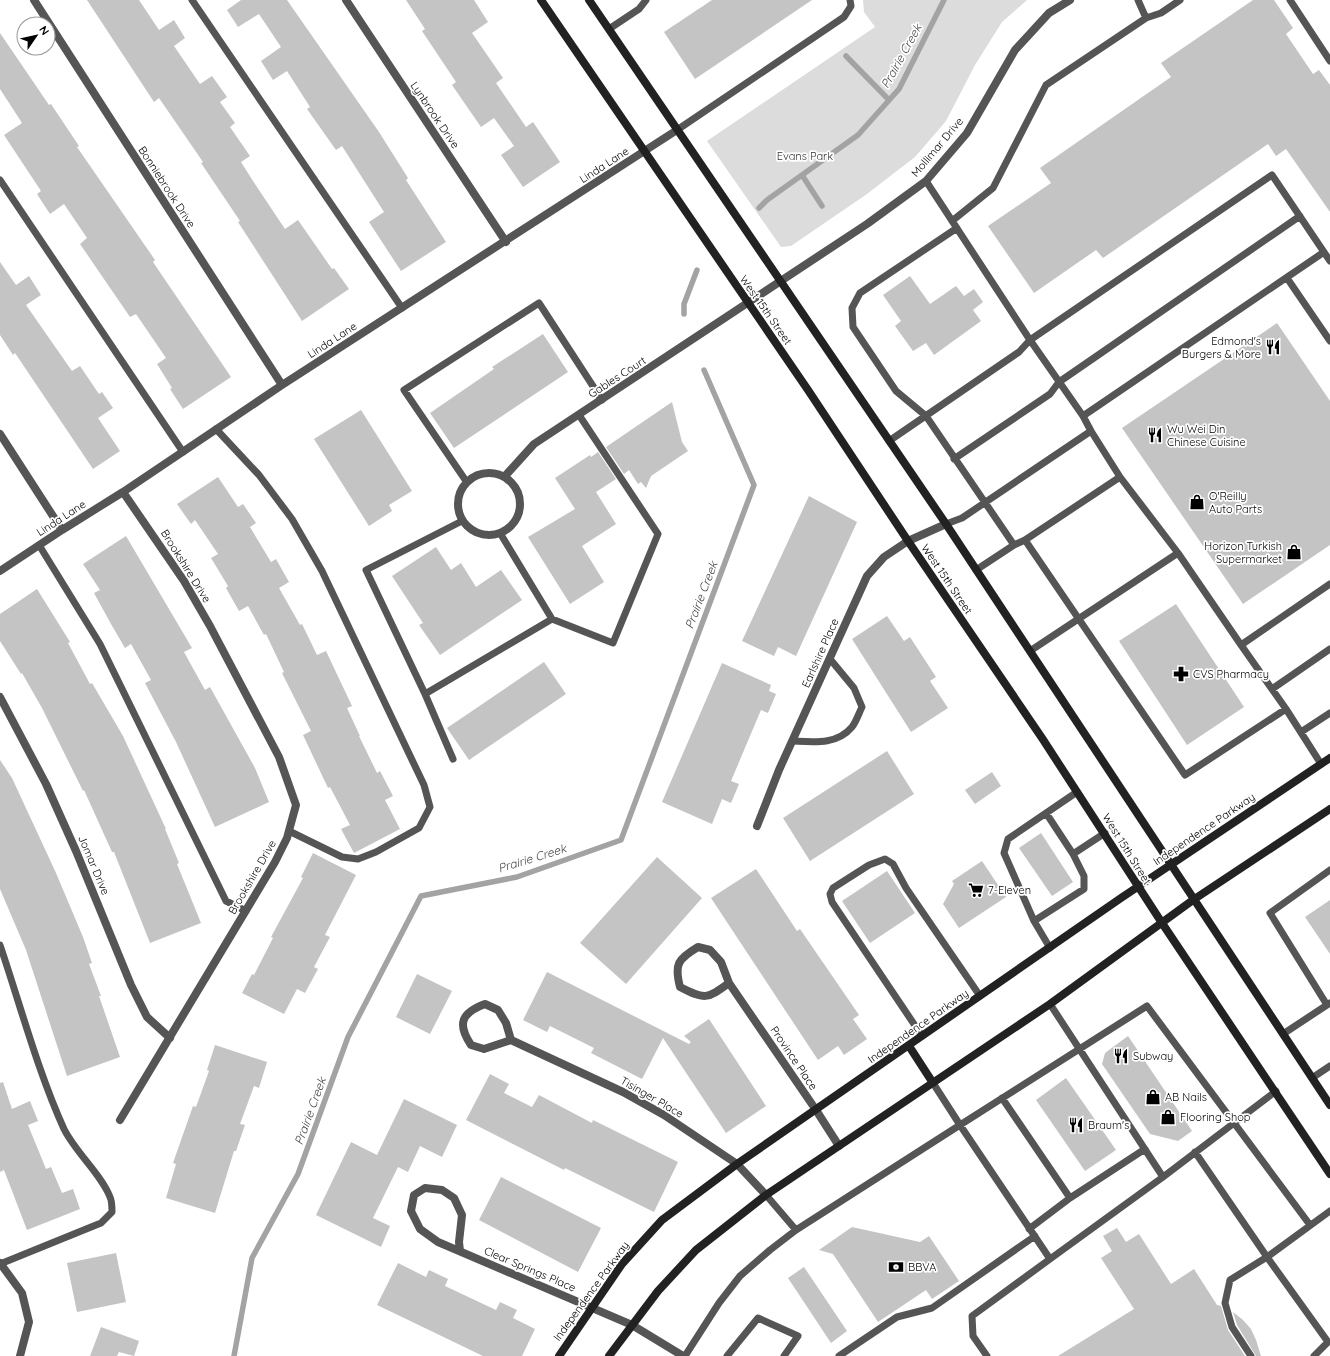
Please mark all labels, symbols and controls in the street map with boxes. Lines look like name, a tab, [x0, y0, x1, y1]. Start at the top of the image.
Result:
north arrow	[16, 16, 56, 56]
water label: Prairie Creek	[877, 20, 926, 91]
text: N	[36, 23, 52, 38]
street label: Lynbrook Drive	[408, 79, 462, 151]
street label: Mollimar Drive	[908, 114, 966, 180]
street label: Bonniebrook Drive	[135, 144, 199, 230]
street label: Linda Lane	[577, 144, 631, 186]
park label: Evans Park	[777, 149, 833, 163]
street label: West 15th Street	[737, 273, 795, 348]
street label: Linda Lane	[305, 319, 359, 361]
place label: Edmond's Burgers & More	[1182, 334, 1261, 361]
restaurant icon: Edmond's Burgers & More	[1264, 338, 1282, 356]
street label: Gables Court	[586, 353, 649, 401]
place label: Wu Wei Din Chinese Cuisine	[1167, 422, 1246, 449]
restaurant icon: Wu Wei Din Chinese Cuisine	[1146, 426, 1164, 444]
place label: O'Reilly Auto Parts	[1209, 489, 1262, 516]
shop icon: O'Reilly Auto Parts	[1188, 493, 1206, 511]
street label: Linda Lane	[34, 497, 88, 539]
street label: Brookshire Drive	[158, 527, 214, 605]
place label: Horizon Turkish Supermarket	[1204, 539, 1282, 566]
street label: West 15th Street	[918, 541, 976, 617]
shop icon: Horizon Turkish Supermarket	[1285, 543, 1303, 561]
water label: Prairie Creek	[681, 558, 721, 631]
street label: Earlshire Place	[798, 616, 842, 690]
pharmacy icon: CVS Pharmacy	[1172, 665, 1190, 683]
place label: CVS Pharmacy	[1193, 667, 1269, 681]
street label: Independence Parkway	[1150, 790, 1258, 868]
street label: West 15th Street	[1099, 811, 1155, 888]
street label: Jomar Drive	[75, 833, 113, 897]
street label: Brookshire Drive	[225, 837, 279, 917]
water label: Prairie Creek	[496, 840, 570, 876]
supermarket icon: 7-Eleven	[967, 881, 985, 899]
place label: 7-Eleven	[988, 883, 1031, 897]
street label: Independence Parkway	[865, 986, 971, 1066]
street label: Province Place	[767, 1023, 821, 1093]
restaurant icon: Subway	[1112, 1047, 1130, 1065]
place label: Subway	[1133, 1049, 1173, 1063]
street label: Tisinger Place	[618, 1073, 686, 1121]
water label: Prairie Creek	[291, 1074, 330, 1147]
shop icon: AB Nails	[1144, 1088, 1162, 1106]
place label: AB Nails	[1165, 1090, 1207, 1104]
shop icon: Flooring Shop	[1159, 1108, 1177, 1126]
place label: Flooring Shop	[1180, 1110, 1251, 1124]
restaurant icon: Braum's	[1067, 1116, 1085, 1134]
place label: Braum's	[1088, 1118, 1129, 1132]
street label: Independence Parkway	[550, 1238, 632, 1344]
street label: Clear Springs Place	[482, 1243, 578, 1295]
bank icon: BBVA	[887, 1258, 905, 1276]
place label: BBVA	[908, 1260, 936, 1274]

